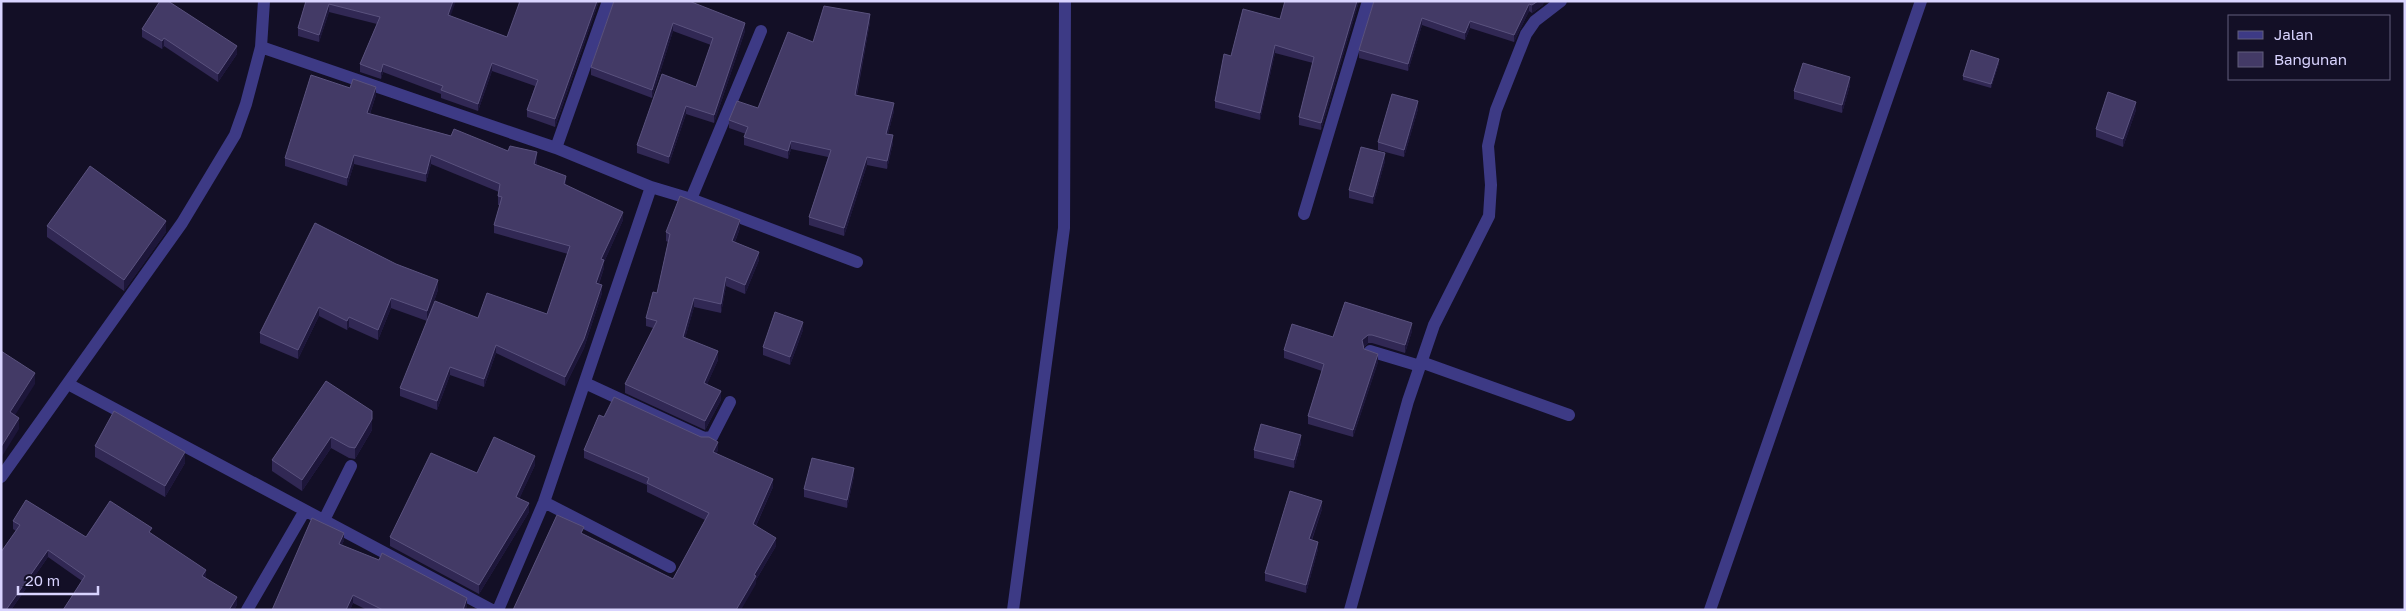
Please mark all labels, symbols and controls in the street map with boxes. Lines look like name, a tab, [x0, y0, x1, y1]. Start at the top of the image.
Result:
legend	[2228, 15, 2391, 80]
text: Jalan	[2274, 25, 2313, 43]
text: Bangunan	[2274, 50, 2347, 68]
scale bar	[18, 564, 98, 596]
text: 20 m	[25, 571, 60, 589]

